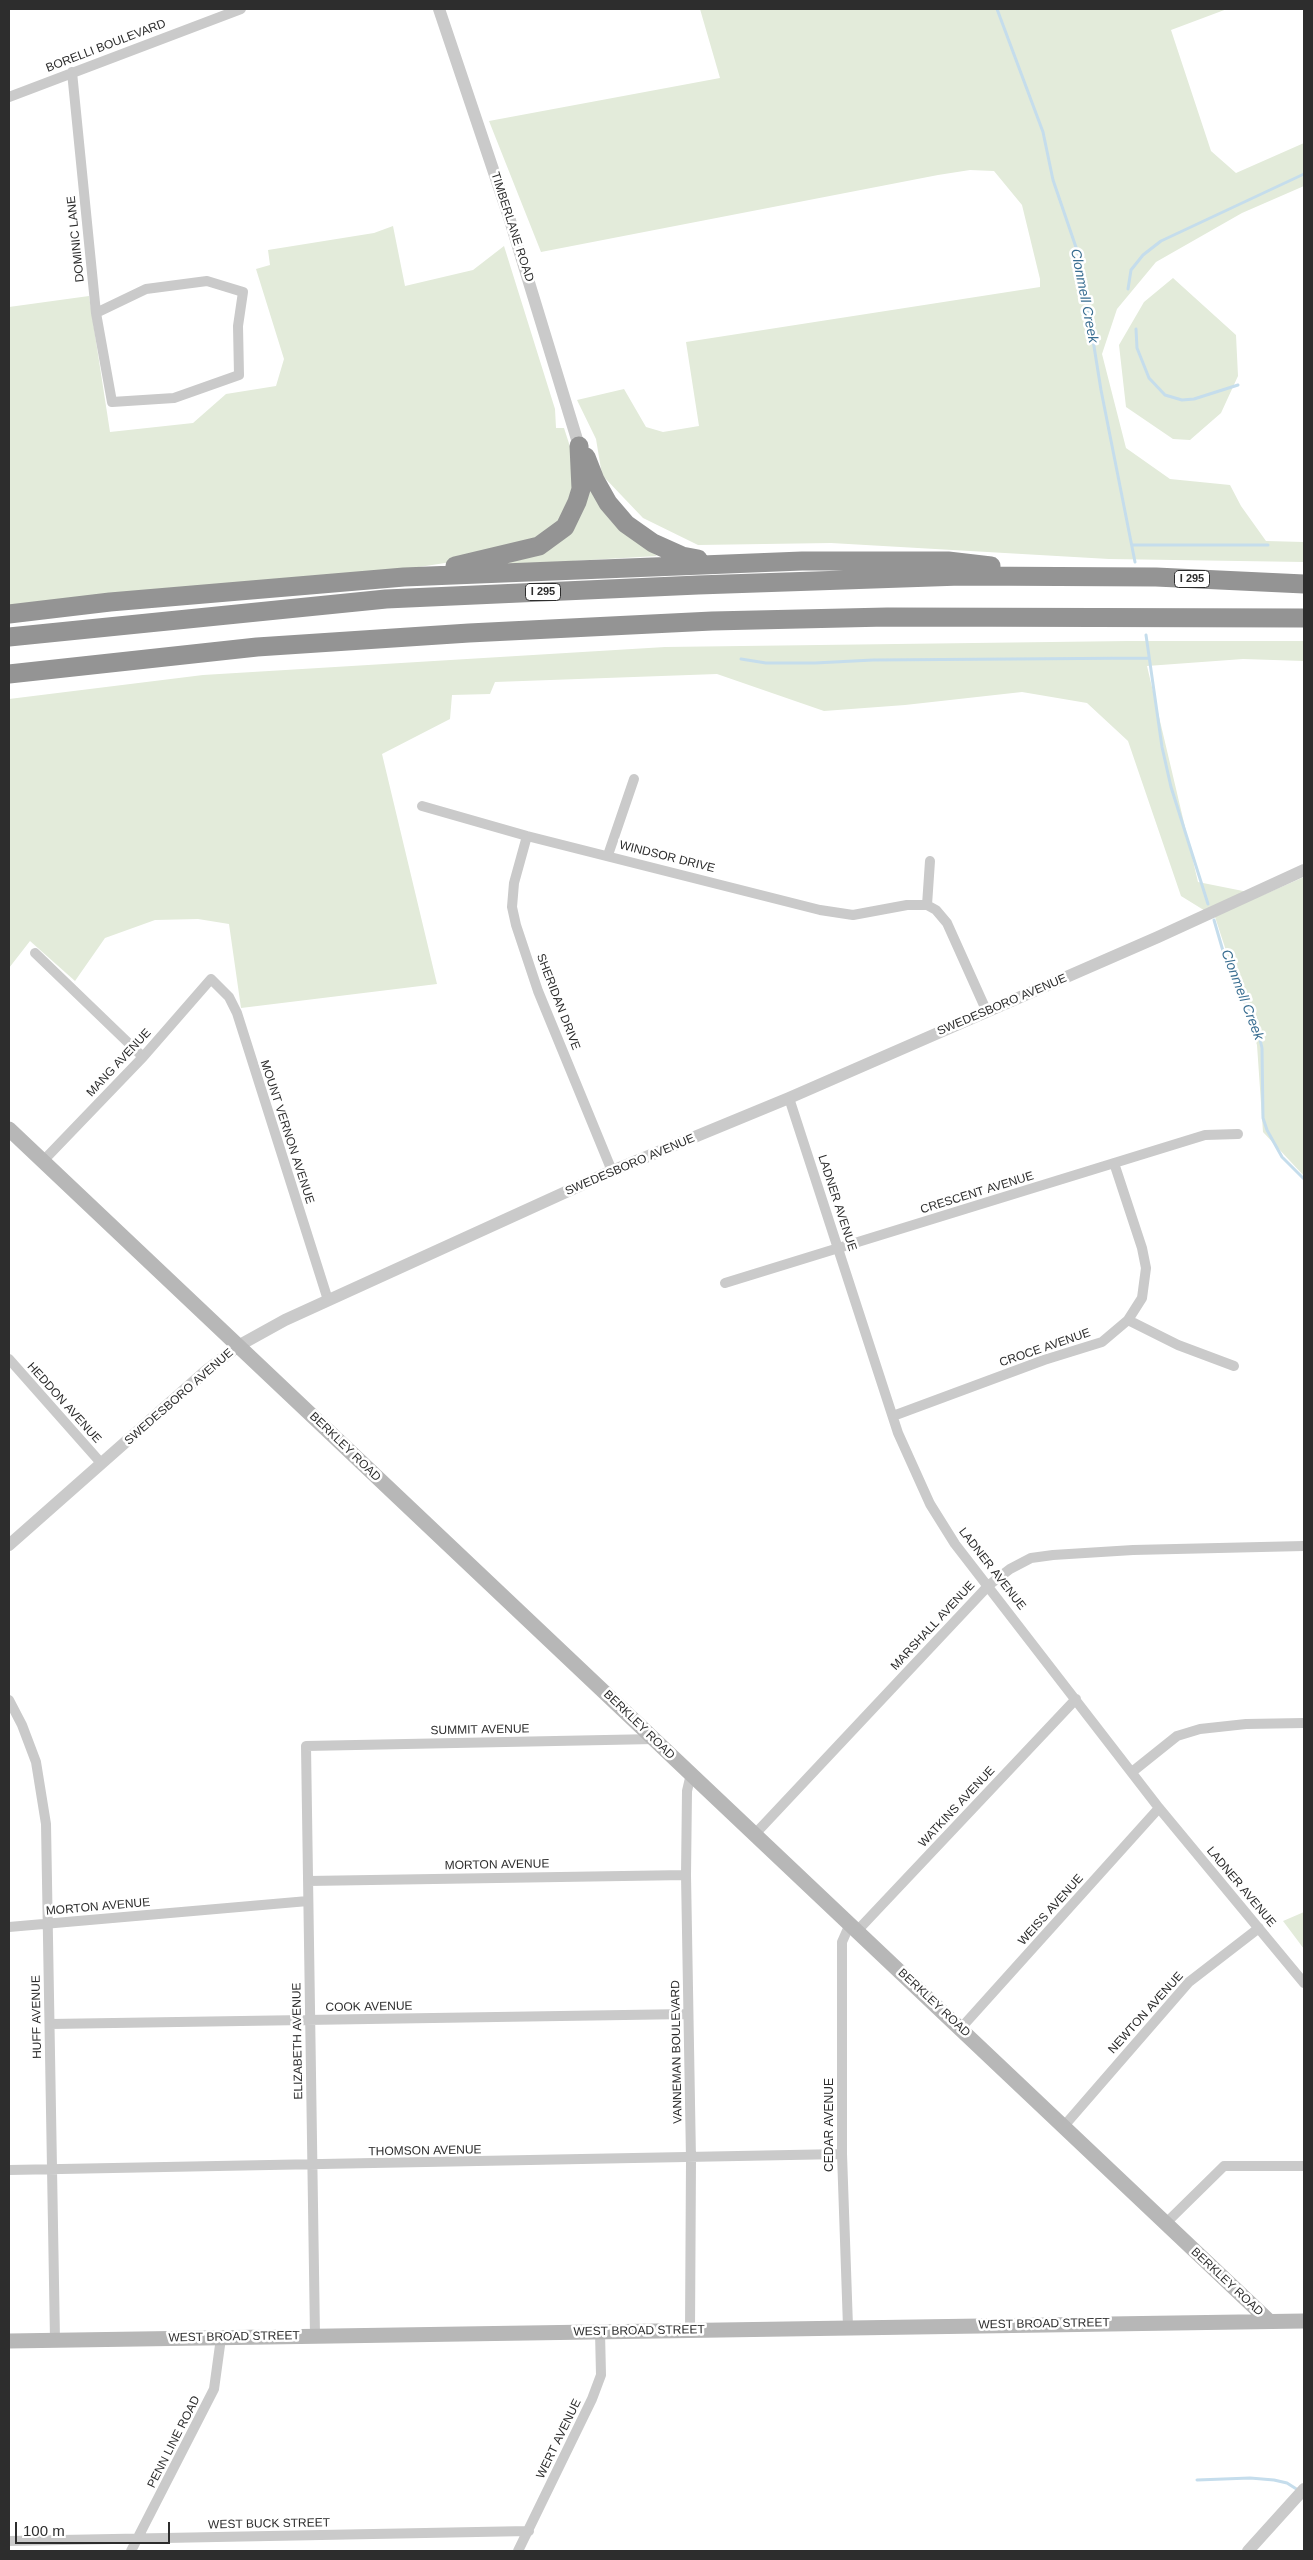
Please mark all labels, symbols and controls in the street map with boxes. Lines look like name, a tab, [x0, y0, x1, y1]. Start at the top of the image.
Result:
street label: BORELLI BOULEVARD	[44, 16, 168, 76]
street label: TIMBERLANE ROAD	[487, 170, 537, 284]
street label: DOMINIC LANE	[64, 195, 88, 283]
water label: Clonmell Creek	[1067, 247, 1101, 345]
road number: I 295	[1174, 570, 1210, 588]
road number: I 295	[526, 584, 560, 600]
street label: WINDSOR DRIVE	[618, 838, 716, 876]
water label: Clonmell Creek	[1217, 947, 1267, 1043]
street label: SHERIDAN DRIVE	[533, 952, 583, 1052]
street label: SWEDESBORO AVENUE	[935, 971, 1069, 1039]
street label: MANG AVENUE	[84, 1026, 154, 1100]
street label: MOUNT VERNON AVENUE	[257, 1058, 317, 1206]
street label: SWEDESBORO AVENUE	[563, 1131, 697, 1199]
street label: LADNER AVENUE	[815, 1153, 859, 1253]
street label: CRESCENT AVENUE	[919, 1169, 1035, 1217]
street label: CROCE AVENUE	[998, 1326, 1092, 1370]
street label: SWEDESBORO AVENUE	[122, 1346, 236, 1448]
street label: HEDDON AVENUE	[24, 1360, 104, 1446]
street label: BERKLEY ROAD	[306, 1409, 384, 1485]
street label: LADNER AVENUE	[955, 1525, 1029, 1613]
street label: MARSHALL AVENUE	[888, 1578, 978, 1674]
street label: BERKLEY ROAD	[600, 1687, 678, 1763]
street label: SUMMIT AVENUE	[430, 1722, 530, 1738]
street label: WATKINS AVENUE	[916, 1764, 998, 1850]
street label: LADNER AVENUE	[1203, 1844, 1279, 1930]
street label: MORTON AVENUE	[445, 1857, 549, 1873]
street label: WEISS AVENUE	[1015, 1872, 1087, 1948]
street label: MORTON AVENUE	[45, 1895, 151, 1919]
street label: BERKLEY ROAD	[895, 1966, 973, 2040]
street label: NEWTON AVENUE	[1106, 1969, 1186, 2057]
street label: HUFF AVENUE	[29, 1975, 45, 2059]
street label: VANNEMAN BOULEVARD	[669, 1980, 685, 2124]
street label: ELIZABETH AVENUE	[290, 1982, 306, 2100]
street label: COOK AVENUE	[325, 1999, 413, 2015]
street label: CEDAR AVENUE	[823, 2078, 837, 2172]
street label: THOMSON AVENUE	[368, 2143, 482, 2159]
street label: BERKLEY ROAD	[1188, 2245, 1266, 2319]
street label: WEST BROAD STREET	[978, 2316, 1110, 2332]
street label: WEST BROAD STREET	[573, 2323, 705, 2339]
street label: WEST BROAD STREET	[168, 2329, 300, 2345]
street label: PENN LINE ROAD	[145, 2394, 203, 2490]
street label: WERT AVENUE	[533, 2397, 585, 2481]
scale bar	[18, 2512, 172, 2544]
street label: WEST BUCK STREET	[208, 2516, 330, 2532]
text: 100 m	[23, 2522, 65, 2539]

